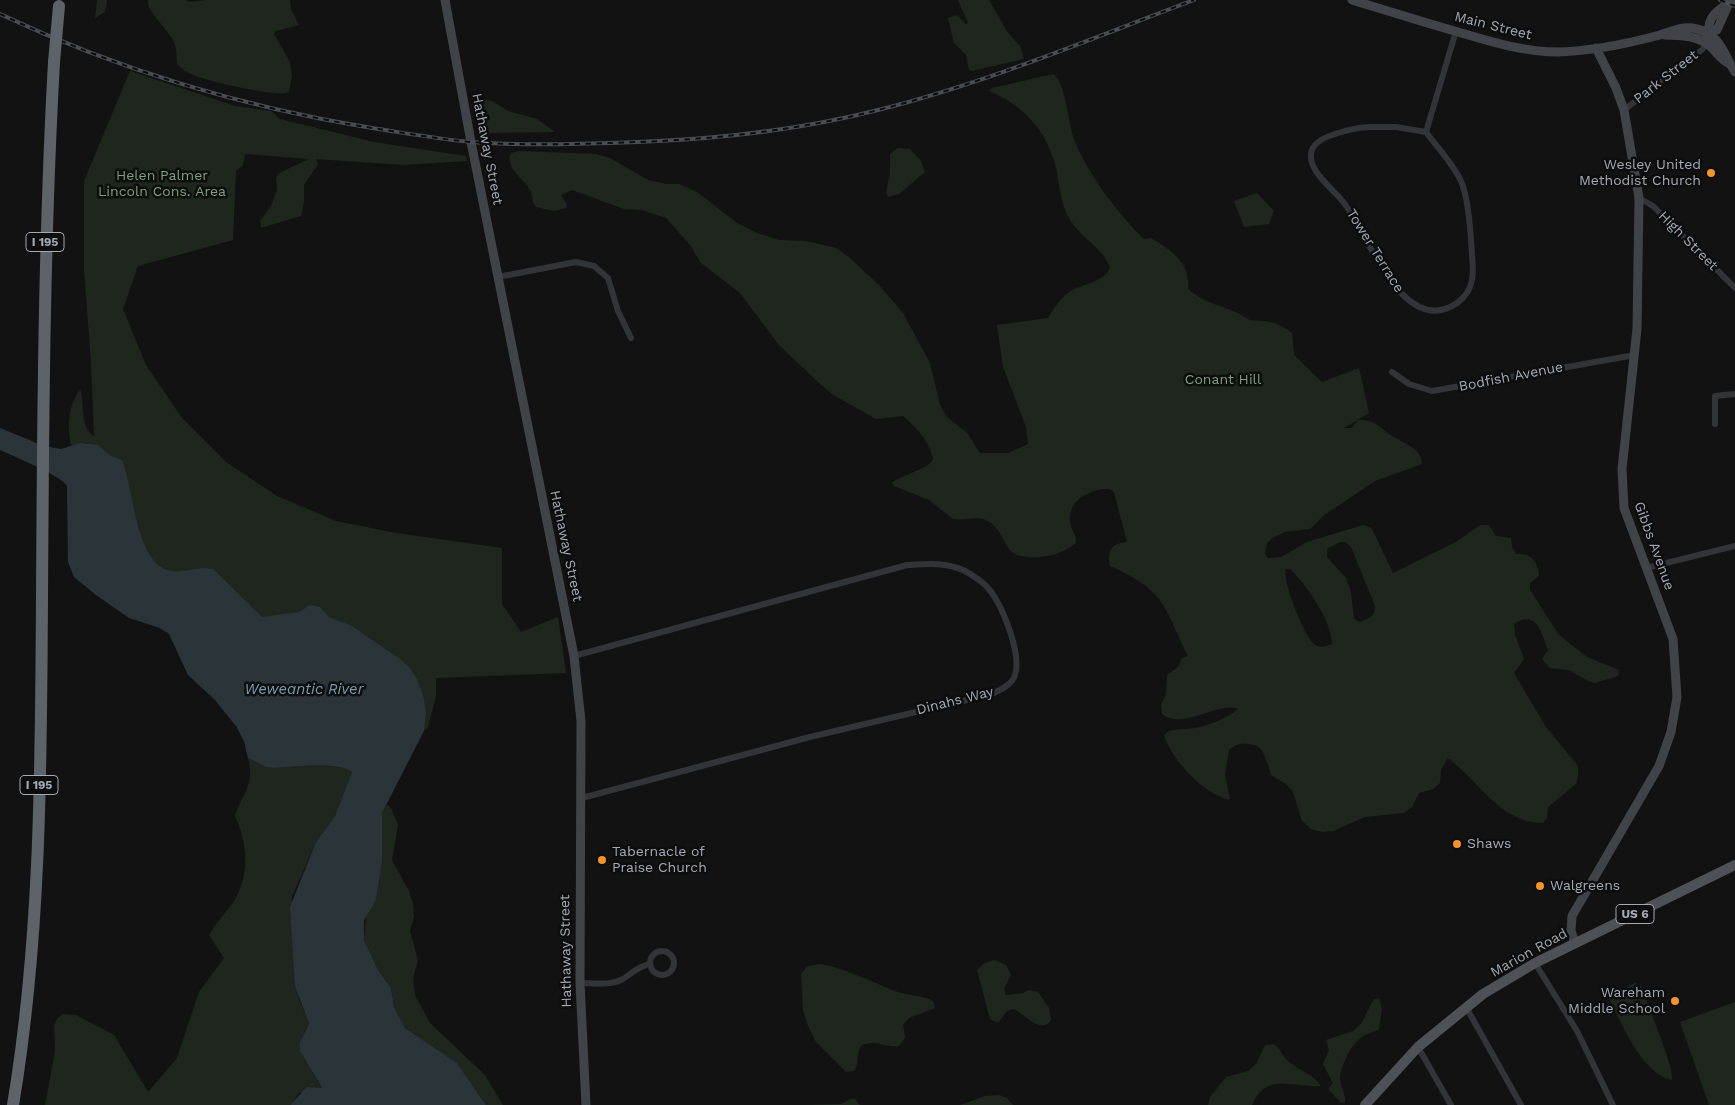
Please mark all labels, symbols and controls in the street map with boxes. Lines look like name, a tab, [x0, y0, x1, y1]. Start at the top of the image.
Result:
street label: Main Street	[1453, 8, 1533, 44]
street label: Park Street	[1630, 47, 1702, 107]
street label: Hathaway Street	[468, 92, 506, 206]
place label: Wesley United Methodist Church	[1579, 157, 1701, 190]
marker: Wesley United Methodist Church	[1705, 167, 1717, 179]
park label: Helen Palmer Lincoln Cons. Area	[98, 168, 226, 200]
street label: Tower Terrace	[1343, 206, 1407, 296]
street label: High Street	[1655, 208, 1721, 274]
road number: I 195	[26, 232, 64, 252]
street label: Bodfish Avenue	[1457, 359, 1565, 395]
park label: Conant Hill	[1185, 372, 1261, 388]
street label: Hathaway Street	[546, 489, 586, 603]
street label: Gibbs Avenue	[1630, 499, 1678, 593]
water label: Weweantic River	[244, 681, 364, 699]
street label: Dinahs Way	[915, 683, 995, 719]
road number: I 195	[20, 776, 58, 794]
place label: Shaws	[1467, 836, 1511, 852]
marker: Shaws	[1451, 838, 1463, 850]
place label: Tabernacle of Praise Church	[612, 844, 707, 876]
marker: Tabernacle of Praise Church	[596, 854, 608, 866]
place label: Walgreens	[1550, 878, 1620, 894]
marker: Walgreens	[1534, 880, 1546, 892]
street label: Hathaway Street	[557, 894, 575, 1008]
road number: US 6	[1616, 904, 1654, 924]
street label: Marion Road	[1488, 925, 1570, 981]
place label: Wareham Middle School	[1568, 985, 1665, 1018]
marker: Wareham Middle School	[1669, 995, 1681, 1007]

